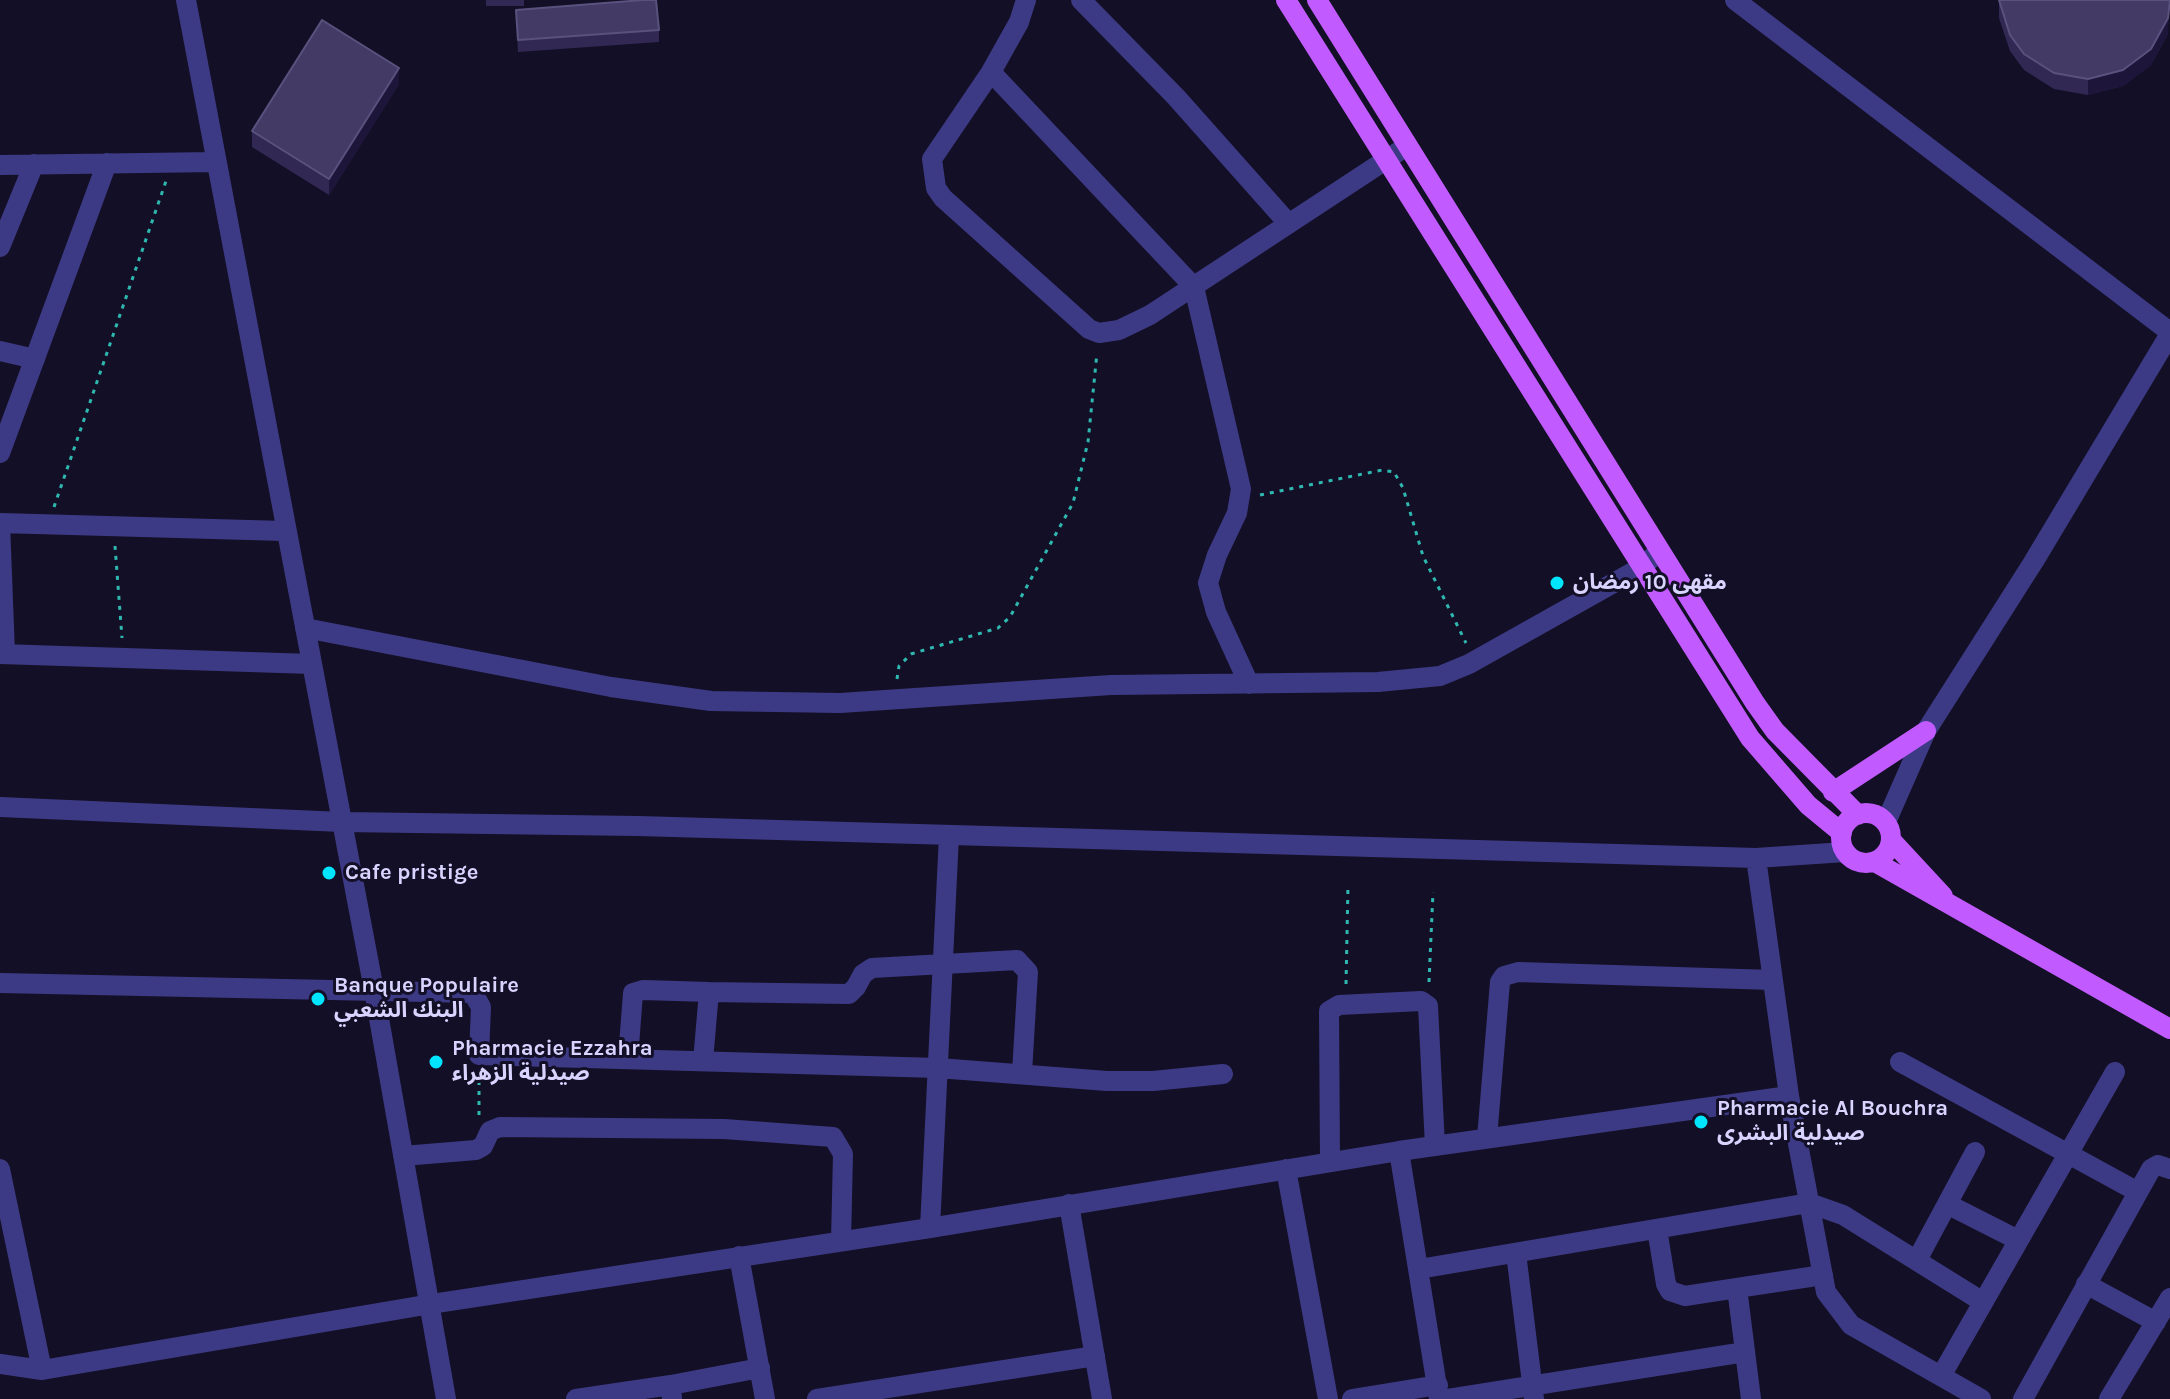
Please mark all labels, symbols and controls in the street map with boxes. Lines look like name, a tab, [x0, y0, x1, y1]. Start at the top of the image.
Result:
place label: مقهى 10 رمضان	[1573, 570, 1727, 596]
marker: مقهى 10 رمضان	[1548, 574, 1566, 592]
place label: Cafe pristige	[345, 860, 478, 886]
marker: Cafe pristige	[320, 864, 338, 882]
place label: Banque Populaire البنك الشعبي	[334, 973, 519, 1024]
marker: Banque Populaire البنك الشعبي	[309, 990, 327, 1008]
place label: Pharmacie Ezzahra صيدلية الزهراء	[452, 1036, 653, 1088]
marker: Pharmacie Ezzahra صيدلية الزهراء	[427, 1053, 445, 1071]
place label: Pharmacie Al Bouchra صيدلية البشرى	[1717, 1096, 1948, 1148]
marker: Pharmacie Al Bouchra صيدلية البشرى	[1692, 1113, 1710, 1131]

